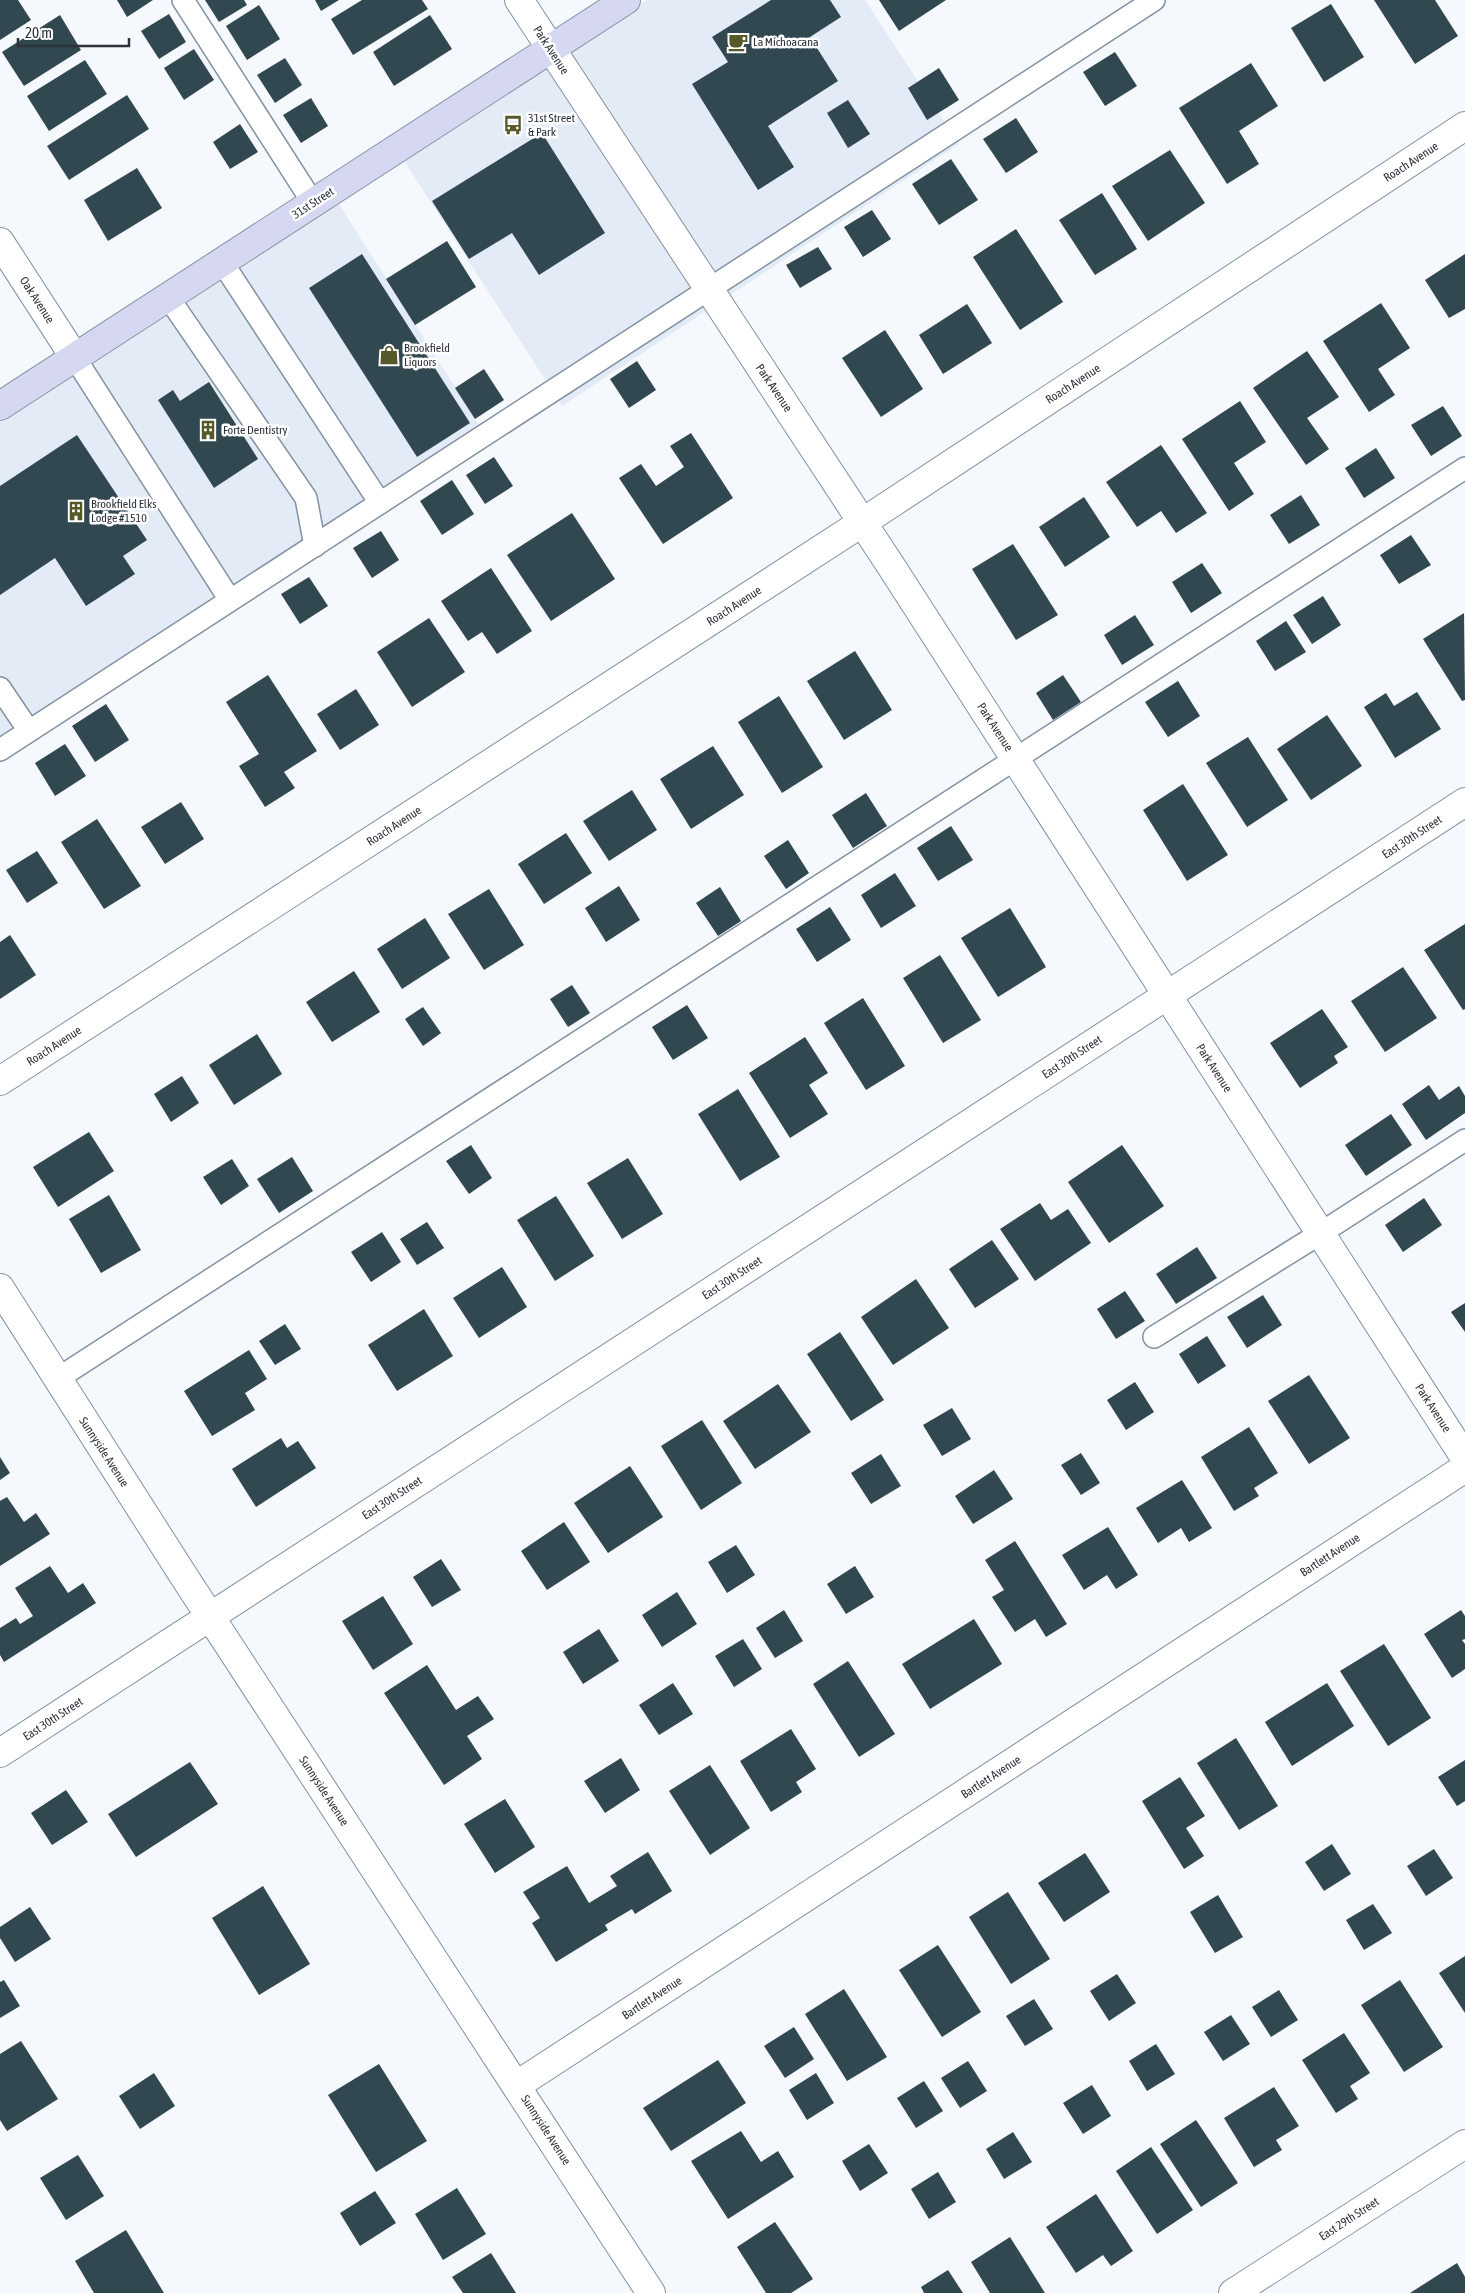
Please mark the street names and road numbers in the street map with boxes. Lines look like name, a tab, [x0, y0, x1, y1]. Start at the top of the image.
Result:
street label: Park Avenue	[530, 23, 572, 77]
street label: Roach Avenue	[1381, 139, 1441, 185]
street label: 31st Street	[289, 184, 337, 222]
street label: Oak Avenue	[17, 274, 57, 326]
street label: Park Avenue	[753, 361, 795, 415]
street label: Roach Avenue	[1043, 361, 1103, 407]
street label: Roach Avenue	[704, 583, 764, 629]
street label: Park Avenue	[974, 700, 1016, 754]
street label: Roach Avenue	[364, 803, 424, 849]
street label: East 30th Street	[1379, 812, 1445, 862]
street label: Roach Avenue	[24, 1023, 84, 1069]
street label: East 30th Street	[1039, 1032, 1105, 1082]
street label: Park Avenue	[1193, 1041, 1235, 1095]
street label: East 30th Street	[699, 1253, 765, 1303]
street label: Park Avenue	[1412, 1381, 1454, 1435]
street label: Sunnyside Avenue	[76, 1414, 132, 1490]
street label: East 30th Street	[359, 1473, 425, 1523]
street label: Bartlett Avenue	[1297, 1530, 1363, 1580]
street label: East 30th Street	[20, 1694, 86, 1744]
street label: Bartlett Avenue	[958, 1752, 1024, 1802]
street label: Sunnyside Avenue	[296, 1753, 352, 1829]
street label: Bartlett Avenue	[619, 1973, 685, 2023]
street label: Sunnyside Avenue	[518, 2092, 574, 2168]
street label: East 29th Street	[1316, 2194, 1382, 2244]

